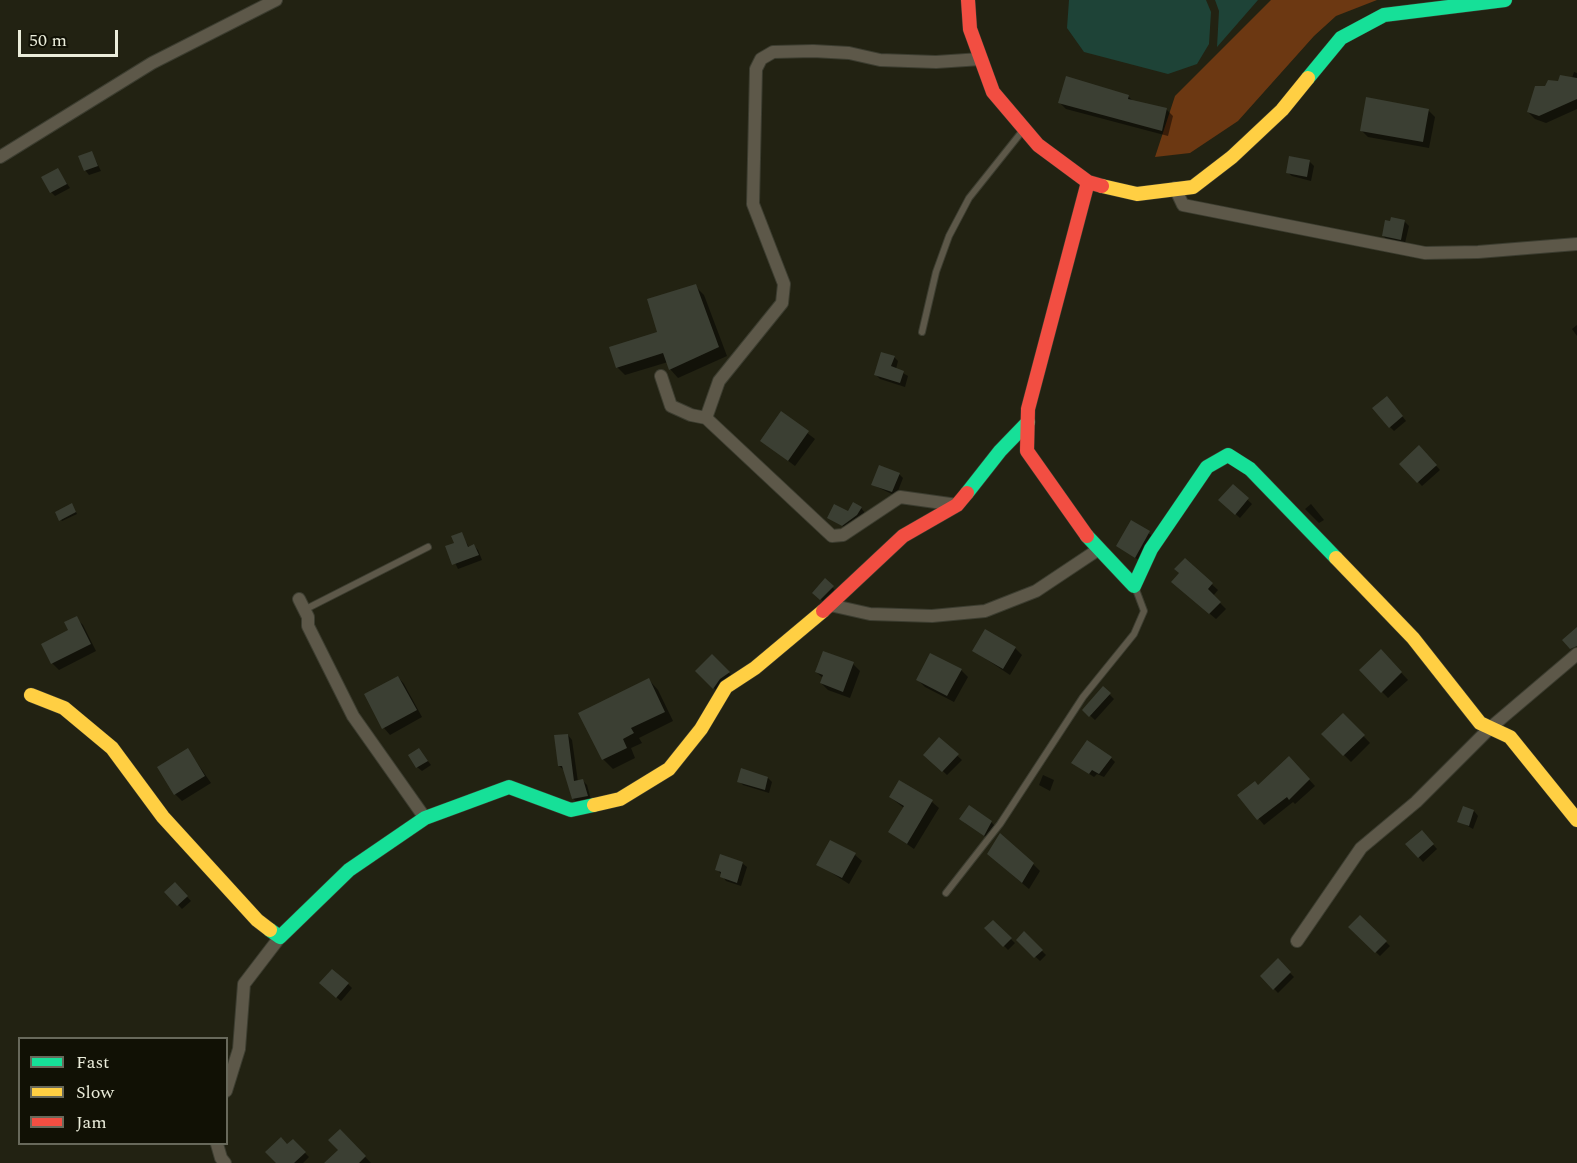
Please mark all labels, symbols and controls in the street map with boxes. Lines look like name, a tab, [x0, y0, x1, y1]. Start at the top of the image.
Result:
scale bar	[21, 18, 122, 56]
text: 50 m	[29, 27, 67, 54]
legend	[18, 1037, 228, 1145]
text: Fast	[76, 1049, 109, 1076]
text: Slow	[76, 1079, 114, 1106]
text: Jam	[76, 1109, 107, 1136]

